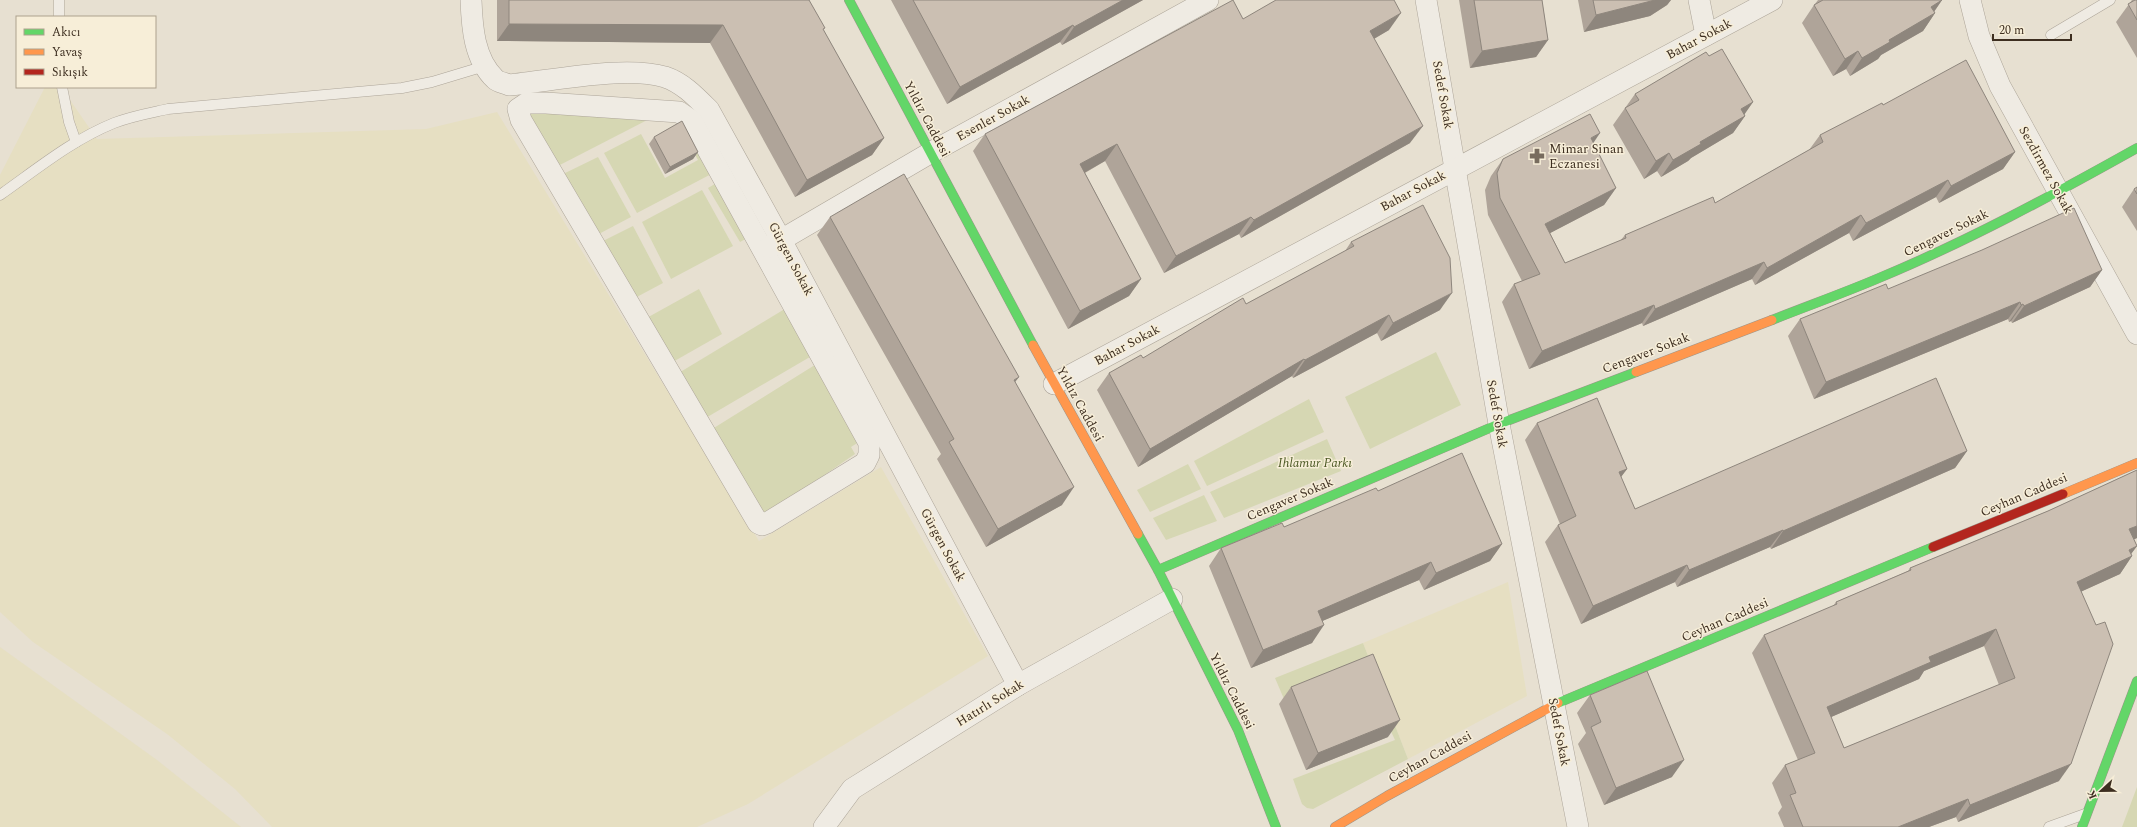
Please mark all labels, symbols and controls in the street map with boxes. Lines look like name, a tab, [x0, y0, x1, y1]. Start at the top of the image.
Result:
street label: Bahar Sokak	[1663, 13, 1735, 65]
legend	[16, 16, 156, 88]
scale bar	[1993, 16, 2071, 42]
text: 20 m	[1999, 21, 2024, 40]
text: Akıcı	[52, 23, 81, 42]
text: Yavaş	[52, 43, 82, 62]
street label: Sedef Sokak	[1427, 59, 1459, 131]
text: Sıkışık	[52, 63, 88, 82]
street label: Yıldız Caddesi	[899, 77, 955, 161]
street label: Esenler Sokak	[953, 90, 1033, 146]
street label: Sezdirmez Sokak	[2014, 122, 2078, 218]
place label: Mimar Sinan Eczanesi	[1549, 139, 1624, 174]
pharmacy icon: Mimar Sinan Eczanesi	[1528, 147, 1546, 165]
street label: Bahar Sokak	[1377, 165, 1449, 217]
street label: Cengaver Sokak	[1900, 204, 1992, 262]
street label: Gürgen Sokak	[763, 218, 819, 300]
street label: Bahar Sokak	[1091, 319, 1163, 371]
street label: Cengaver Sokak	[1599, 327, 1693, 379]
street label: Yıldız Caddesi	[1051, 363, 1109, 445]
street label: Sedef Sokak	[1481, 378, 1513, 450]
park label: Ihlamur Parkı	[1278, 453, 1352, 473]
street label: Ceyhan Caddesi	[1977, 468, 2071, 522]
street label: Cengaver Sokak	[1244, 472, 1336, 526]
street label: Gürgen Sokak	[915, 504, 971, 586]
street label: Ceyhan Caddesi	[1678, 593, 1772, 647]
street label: Yıldız Caddesi	[1204, 649, 1260, 733]
street label: Hatırlı Sokak	[952, 674, 1028, 732]
street label: Sedef Sokak	[1543, 696, 1575, 768]
street label: Ceyhan Caddesi	[1385, 726, 1475, 788]
north arrow	[2081, 771, 2121, 811]
text: K	[2083, 787, 2102, 802]

